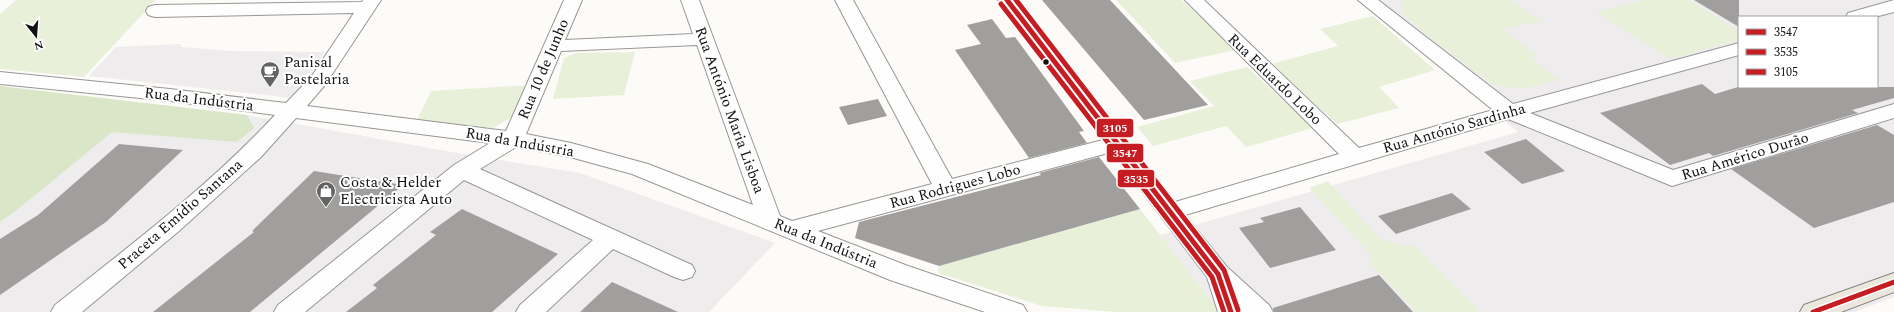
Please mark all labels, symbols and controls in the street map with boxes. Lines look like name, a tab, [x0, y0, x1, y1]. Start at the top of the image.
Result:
street label: Rua 10 de Junho	[512, 15, 575, 123]
north arrow	[16, 16, 56, 56]
legend	[1738, 16, 1878, 88]
text: 3547	[1774, 23, 1798, 42]
street label: Rua António Maria Lisboa	[689, 24, 771, 197]
street label: Rua Eduardo Lobo	[1222, 28, 1327, 131]
text: N	[32, 36, 46, 55]
text: 3535	[1774, 43, 1798, 62]
place label: Panisal Pastelaria	[284, 51, 350, 91]
unlabelled marker	[1041, 57, 1051, 67]
cafe icon: Panisal Pastelaria	[259, 60, 281, 88]
text: 3105	[1774, 63, 1798, 82]
street label: Rua da Indústria	[143, 81, 256, 118]
street label: Rua António Sardinha	[1380, 97, 1529, 160]
line badge: 3105	[1096, 118, 1134, 138]
text: 3105	[1103, 120, 1127, 137]
street label: Rua da Indústria	[464, 122, 577, 163]
street label: Rua Américo Durão	[1679, 126, 1812, 187]
line badge: 3547	[1106, 143, 1144, 163]
text: 3547	[1113, 145, 1137, 162]
street label: Praceta Emídio Santana	[113, 153, 248, 275]
street label: Rua Rodrigues Lobo	[887, 158, 1023, 215]
line badge: 3535	[1117, 169, 1155, 188]
place label: Costa & Helder Electricista Auto	[340, 171, 452, 211]
text: 3535	[1124, 171, 1148, 188]
shop icon: Costa & Helder Electricista Auto	[315, 180, 337, 208]
street label: Rua da Indústria	[770, 212, 882, 275]

